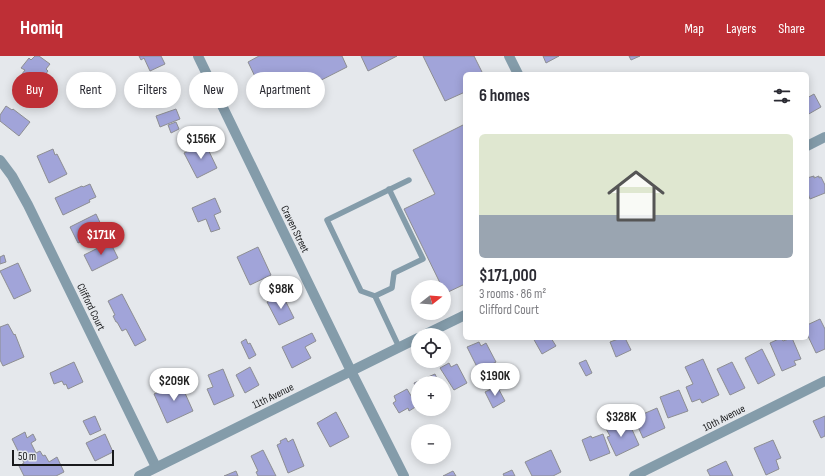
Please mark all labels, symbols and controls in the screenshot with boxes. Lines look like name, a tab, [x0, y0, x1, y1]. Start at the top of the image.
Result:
text: Homiq	[20, 17, 63, 40]
text: Map	[684, 20, 704, 37]
text: Layers	[726, 20, 756, 37]
text: Share	[778, 20, 805, 37]
chip: Buy	[12, 72, 58, 108]
chip: Rent	[66, 72, 116, 108]
chip: Filters	[124, 72, 181, 108]
chip: New	[189, 72, 238, 108]
chip: Apartment	[246, 72, 325, 108]
icon: filters	[771, 85, 793, 107]
text: 6 homes	[479, 86, 530, 106]
pin: $156K	[173, 126, 229, 160]
text: $156K	[186, 131, 216, 147]
icon: home	[600, 160, 672, 232]
street label: Craven Street	[278, 203, 312, 255]
pin: $171K	[73, 222, 129, 256]
text: $171K	[87, 227, 116, 243]
text: $171,000	[479, 266, 537, 286]
pin: $98K	[257, 276, 305, 310]
north arrow	[411, 280, 451, 320]
map controls	[411, 280, 451, 464]
street label: Clifford Court	[74, 281, 108, 333]
text: $98K	[268, 281, 294, 297]
text: 3 rooms · 86 m²	[479, 286, 546, 302]
text: Clifford Court	[479, 302, 539, 318]
button: locate	[411, 328, 451, 368]
pin: $190K	[467, 363, 523, 397]
pin: $209K	[146, 368, 202, 402]
text: $190K	[480, 368, 510, 384]
text: $209K	[158, 373, 190, 389]
button: +	[411, 376, 451, 416]
street label: 11th Avenue	[250, 380, 296, 412]
street label: 10th Avenue	[701, 402, 747, 434]
pin: $328K	[593, 404, 649, 438]
text: $328K	[606, 409, 636, 425]
button: −	[411, 424, 451, 464]
scale bar	[12, 448, 114, 467]
text: 50 m	[18, 450, 36, 463]

